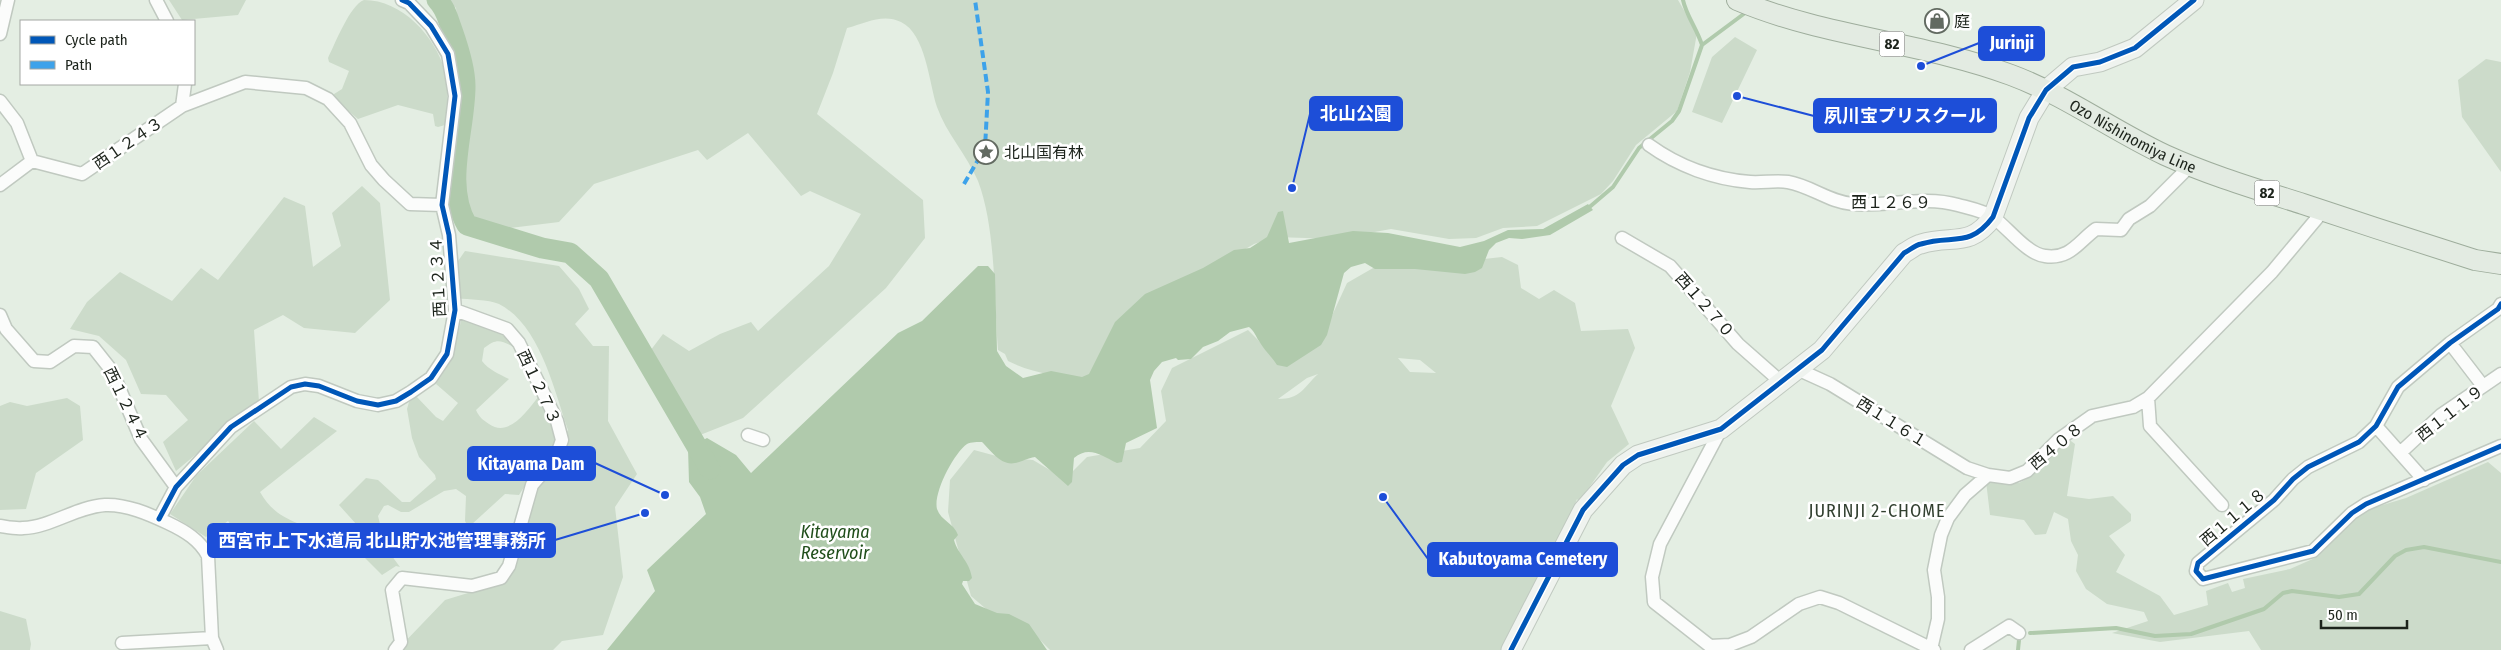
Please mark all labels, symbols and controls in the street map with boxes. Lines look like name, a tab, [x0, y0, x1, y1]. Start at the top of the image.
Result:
shop icon: 庭	[1924, 8, 1950, 34]
place label: 庭	[1954, 12, 1970, 31]
legend	[20, 20, 195, 85]
callout: Jurinji	[1979, 27, 2044, 60]
text: Cycle path	[65, 31, 128, 49]
road number: 82	[1880, 32, 1904, 56]
text: Jurinji	[1989, 32, 2034, 54]
text: Path	[65, 56, 92, 74]
street label: Ozo Nishinomiya Line	[2066, 95, 2199, 177]
callout: 北山公園	[1310, 97, 1402, 130]
callout: 夙川宝プリスクール	[1814, 99, 1996, 132]
text: 北山公園	[1320, 103, 1392, 125]
text: 夙川宝プリスクール	[1824, 105, 1986, 127]
street label: 西１２４３	[90, 113, 166, 173]
place icon: 北山国有林	[973, 139, 999, 165]
place label: 北山国有林	[1004, 143, 1084, 162]
road number: 82	[2254, 180, 2280, 206]
street label: 西１２６９	[1851, 193, 1931, 212]
street label: 西１２３４	[426, 237, 450, 317]
street label: 西１２７０	[1672, 269, 1738, 341]
street label: 西１２７３	[513, 347, 565, 427]
street label: 西１２４４	[100, 364, 152, 444]
street label: 西１１１９	[2413, 381, 2487, 445]
street label: 西１１６１	[1853, 393, 1931, 451]
street label: 西４０８	[2025, 418, 2087, 474]
callout: Kitayama Dam	[468, 447, 595, 480]
text: Kitayama Dam	[478, 453, 584, 475]
street label: 西１１１８	[2196, 484, 2270, 550]
district label: JURINJI 2-CHOME	[1809, 500, 1945, 522]
water label: Kitayama Reservoir	[800, 521, 870, 564]
callout: 西宮市上下水道局 北山貯水池管理事務所	[208, 524, 555, 557]
text: 西宮市上下水道局 北山貯水池管理事務所	[218, 530, 546, 552]
callout: Kabutoyama Cemetery	[1428, 543, 1617, 576]
text: Kabutoyama Cemetery	[1439, 548, 1608, 570]
scale bar	[2321, 598, 2407, 630]
text: 50 m	[2328, 606, 2358, 624]

